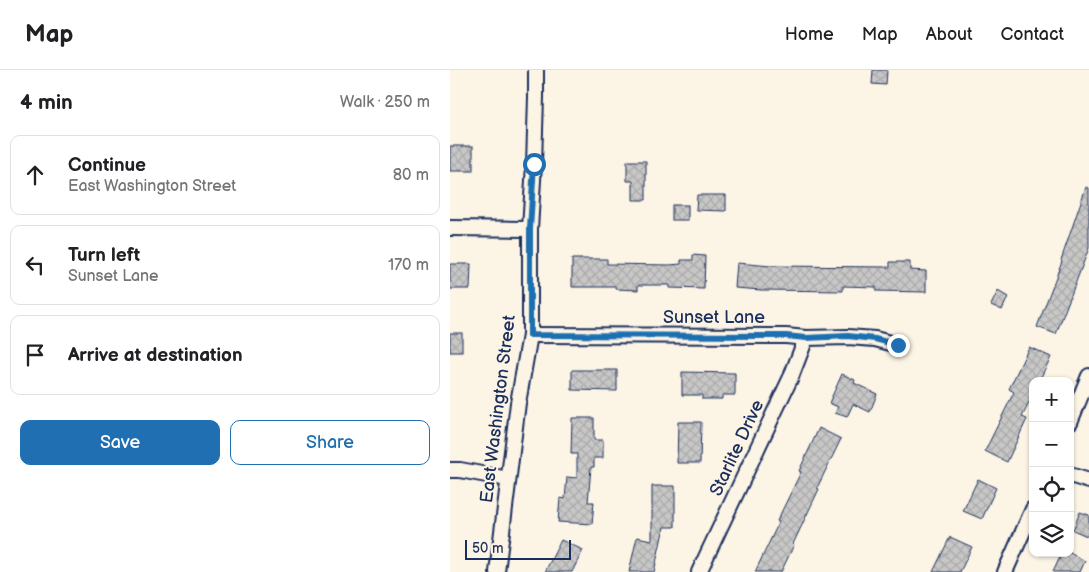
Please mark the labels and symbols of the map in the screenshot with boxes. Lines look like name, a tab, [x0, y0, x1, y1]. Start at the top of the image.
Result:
route start	[523, 153, 546, 176]
street label: Sunset Lane	[663, 307, 765, 328]
street label: East Washington Street	[476, 313, 520, 504]
route end	[887, 334, 910, 357]
street label: Starlite Drive	[706, 396, 769, 499]
scale bar	[465, 537, 571, 560]

